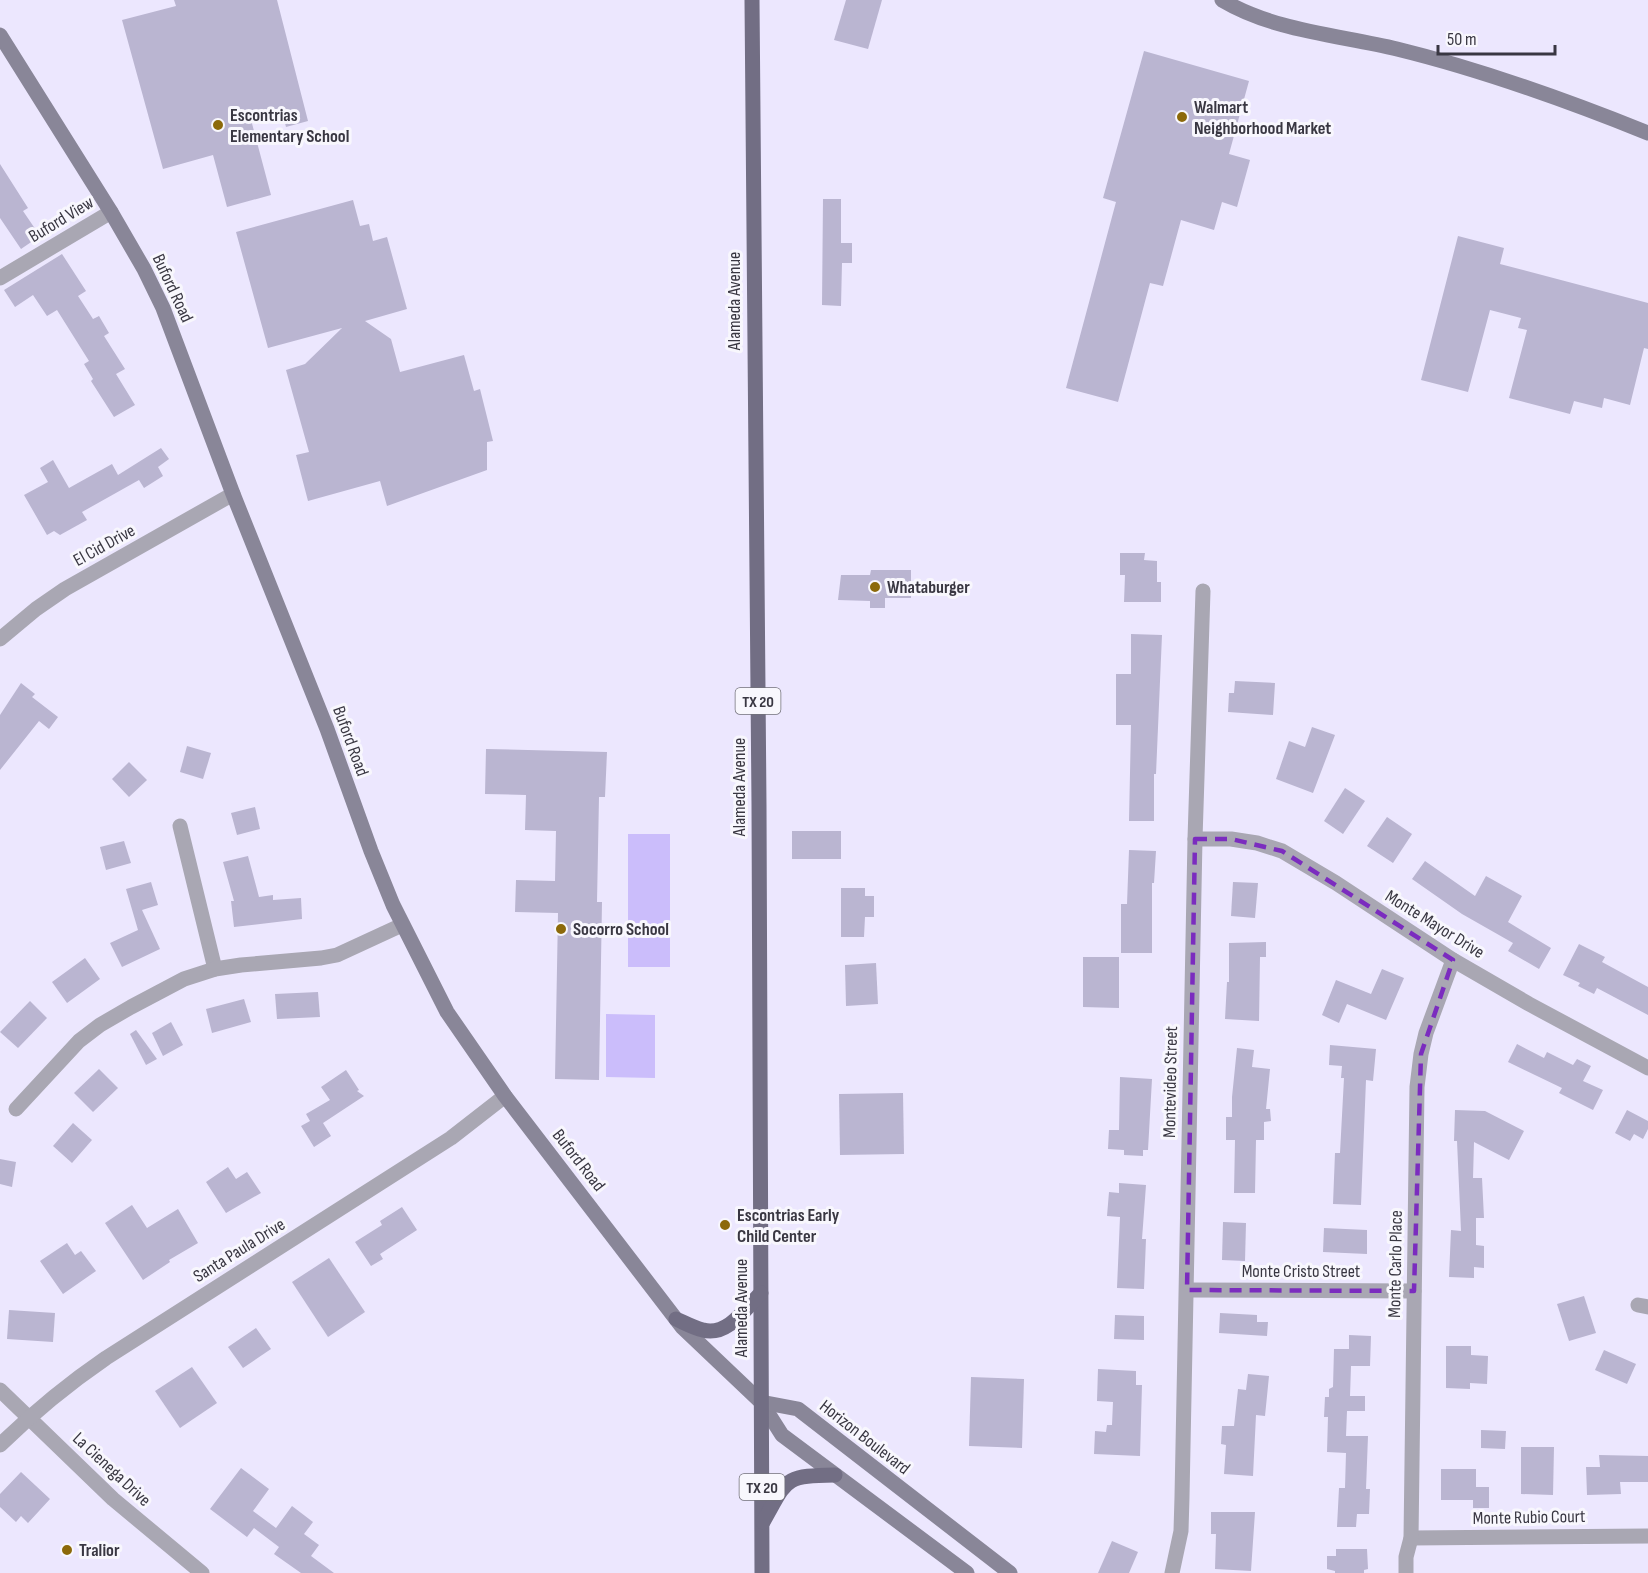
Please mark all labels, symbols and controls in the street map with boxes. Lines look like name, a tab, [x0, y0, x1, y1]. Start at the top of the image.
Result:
scale bar	[1438, 18, 1555, 56]
text: 50 m	[1447, 29, 1477, 50]
place label: Walmart Neighborhood Market	[1194, 97, 1331, 139]
place label: Escontrias Elementary School	[230, 105, 349, 147]
marker: Walmart Neighborhood Market	[1175, 110, 1189, 124]
marker: Escontrias Elementary School	[211, 118, 225, 132]
street label: Buford View	[25, 192, 97, 247]
street label: Buford Road	[148, 251, 197, 326]
street label: Alameda Avenue	[724, 252, 745, 351]
street label: El Cid Drive	[70, 520, 139, 571]
place label: Whataburger	[887, 577, 970, 598]
marker: Whataburger	[868, 580, 882, 594]
road number: TX 20	[736, 688, 780, 714]
street label: Buford Road	[328, 703, 373, 779]
street label: Alameda Avenue	[729, 738, 750, 837]
street label: Monte Mayor Drive	[1381, 886, 1488, 963]
place label: Socorro School	[573, 919, 669, 940]
marker: Socorro School	[554, 922, 568, 936]
street label: Montevideo Street	[1159, 1025, 1182, 1138]
street label: Buford Road	[548, 1125, 609, 1196]
place label: Escontrias Early Child Center	[737, 1205, 840, 1247]
street label: Monte Carlo Place	[1384, 1210, 1407, 1318]
street label: Santa Paula Drive	[190, 1214, 289, 1287]
marker: Escontrias Early Child Center	[718, 1218, 732, 1232]
street label: Alameda Avenue	[731, 1259, 752, 1358]
street label: Monte Cristo Street	[1242, 1261, 1361, 1282]
street label: Horizon Boulevard	[815, 1396, 914, 1479]
street label: La Cienega Drive	[68, 1428, 155, 1511]
road number: TX 20	[740, 1474, 784, 1500]
street label: Monte Rubio Court	[1472, 1506, 1586, 1529]
place label: Tralior	[79, 1540, 120, 1561]
marker: Tralior	[60, 1543, 74, 1557]

